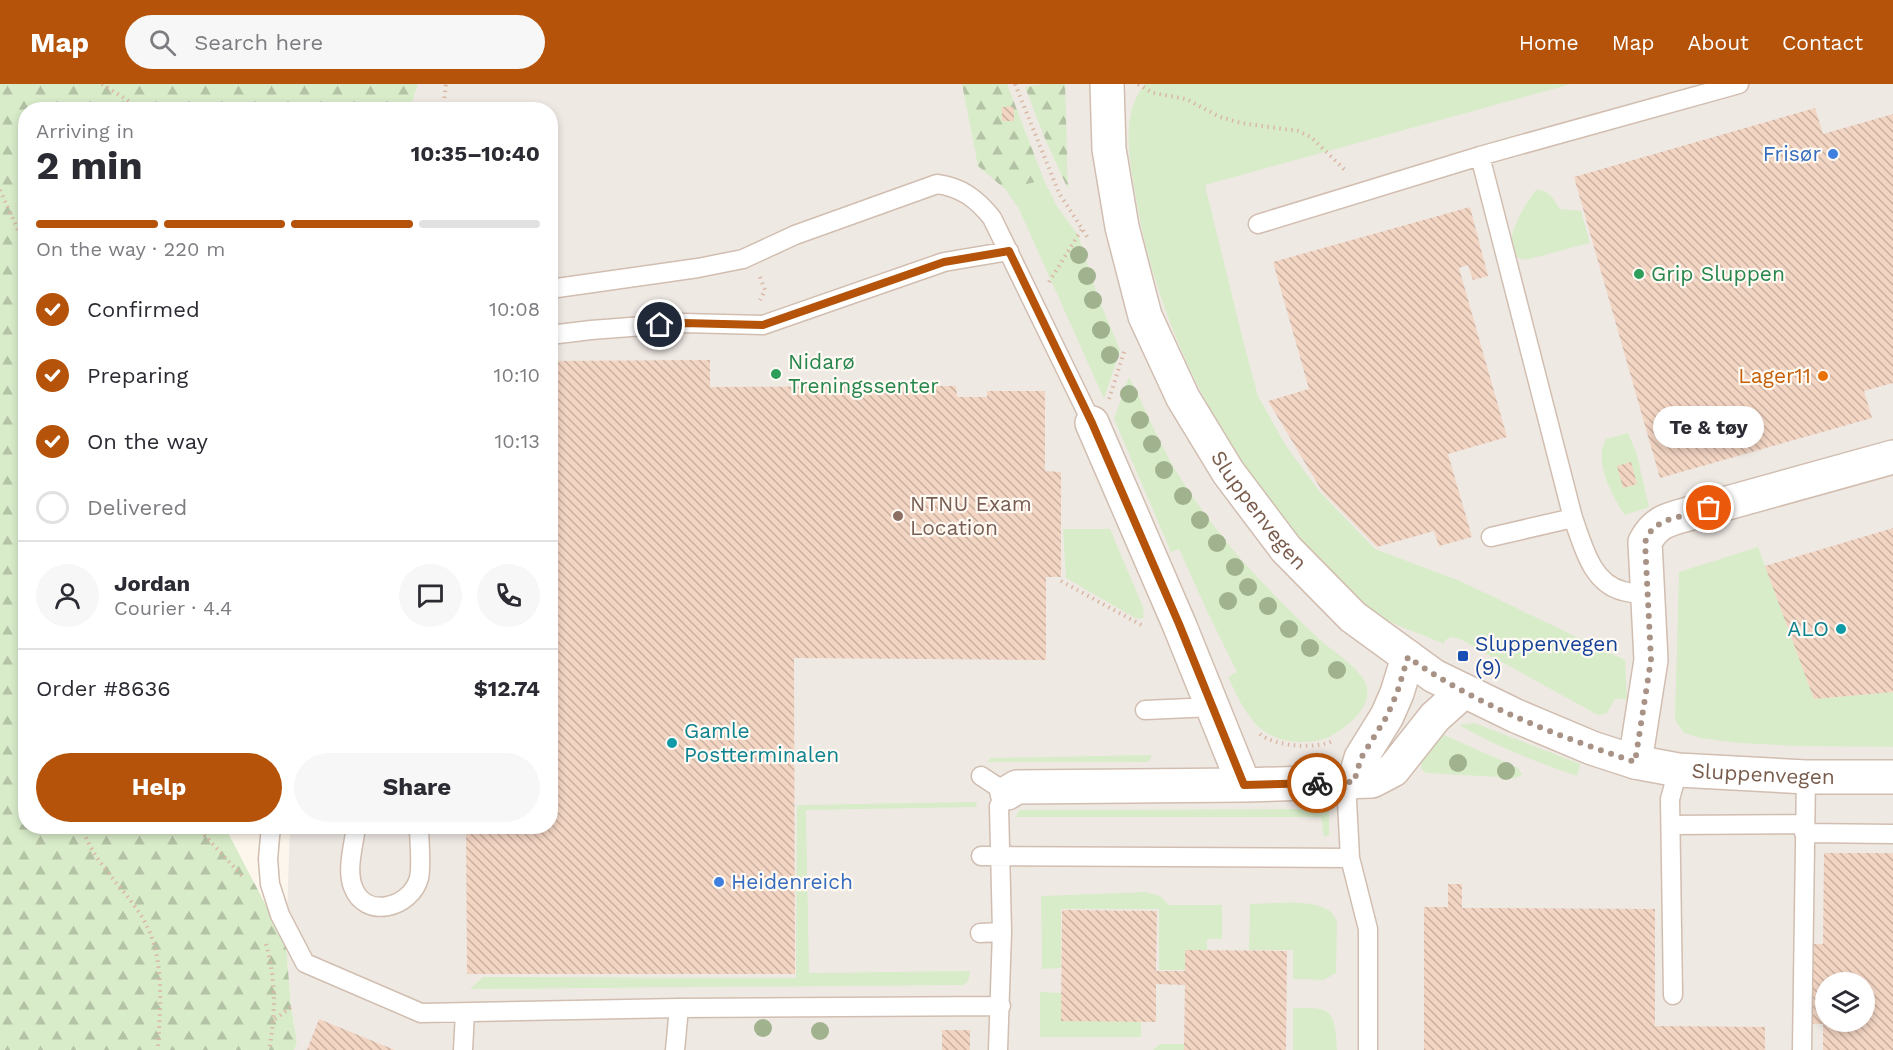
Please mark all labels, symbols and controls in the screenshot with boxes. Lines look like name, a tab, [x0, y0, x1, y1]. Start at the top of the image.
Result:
search box	[125, 15, 545, 69]
text: Map	[30, 26, 89, 59]
icon: search	[146, 26, 179, 59]
text: Search here	[194, 30, 323, 55]
text: Home	[1519, 30, 1579, 55]
text: Map	[1612, 30, 1655, 55]
text: About	[1688, 30, 1749, 55]
text: Contact	[1782, 30, 1863, 55]
text: Arriving in	[36, 119, 134, 143]
text: 10:35–10:40	[411, 141, 540, 166]
place label: Frisør	[1763, 141, 1821, 166]
text: 2 min	[36, 143, 143, 188]
marker: Frisør	[1826, 147, 1840, 161]
text: On the way · 220 m	[36, 237, 225, 261]
place label: Grip Sluppen	[1651, 261, 1785, 286]
marker: Grip Sluppen	[1632, 267, 1646, 281]
icon: check	[36, 293, 69, 326]
text: Confirmed	[87, 297, 200, 322]
text: 10:08	[489, 297, 540, 321]
pin	[634, 299, 685, 350]
icon: home	[643, 308, 676, 341]
place label: Nidarø Treningssenter	[788, 349, 939, 398]
icon: check	[36, 359, 69, 392]
text: Preparing	[87, 363, 188, 388]
text: 10:10	[494, 363, 540, 387]
place label: Lager11	[1738, 363, 1811, 388]
marker: Nidarø Treningssenter	[769, 367, 783, 381]
marker: Lager11	[1816, 369, 1830, 383]
callout: Te & tøy	[1654, 406, 1764, 448]
text: Te & tøy	[1669, 415, 1748, 439]
icon: check	[36, 425, 69, 458]
text: On the way	[87, 429, 208, 454]
text: 10:13	[494, 429, 540, 453]
street label: Sluppenvegen	[1206, 446, 1312, 575]
pin	[1683, 482, 1734, 533]
place label: NTNU Exam Location	[910, 491, 1032, 540]
icon: bag	[1692, 491, 1725, 524]
text: Delivered	[87, 495, 187, 520]
marker: NTNU Exam Location	[891, 509, 905, 523]
button: person	[36, 564, 99, 627]
button: chat	[399, 564, 462, 627]
button: phone	[477, 564, 540, 627]
text: Jordan	[114, 571, 190, 596]
text: Courier · 4.4	[114, 596, 232, 620]
place label: ALO	[1787, 616, 1829, 641]
marker: ALO	[1834, 622, 1848, 636]
place label: Sluppenvegen (9)	[1475, 631, 1618, 680]
marker: Sluppenvegen (9)	[1456, 649, 1470, 663]
text: Order #8636	[36, 676, 171, 701]
text: $12.74	[474, 676, 540, 701]
place label: Gamle Postterminalen	[684, 718, 839, 767]
marker: Gamle Postterminalen	[665, 736, 679, 750]
button: Help	[36, 753, 282, 822]
button: Share	[294, 753, 540, 822]
courier	[1287, 753, 1347, 813]
street label: Sluppenvegen	[1691, 758, 1835, 789]
icon: bike	[1301, 767, 1334, 800]
place label: Heidenreich	[731, 869, 853, 894]
marker: Heidenreich	[712, 875, 726, 889]
map controls	[1815, 972, 1875, 1032]
button: layers	[1815, 972, 1875, 1032]

